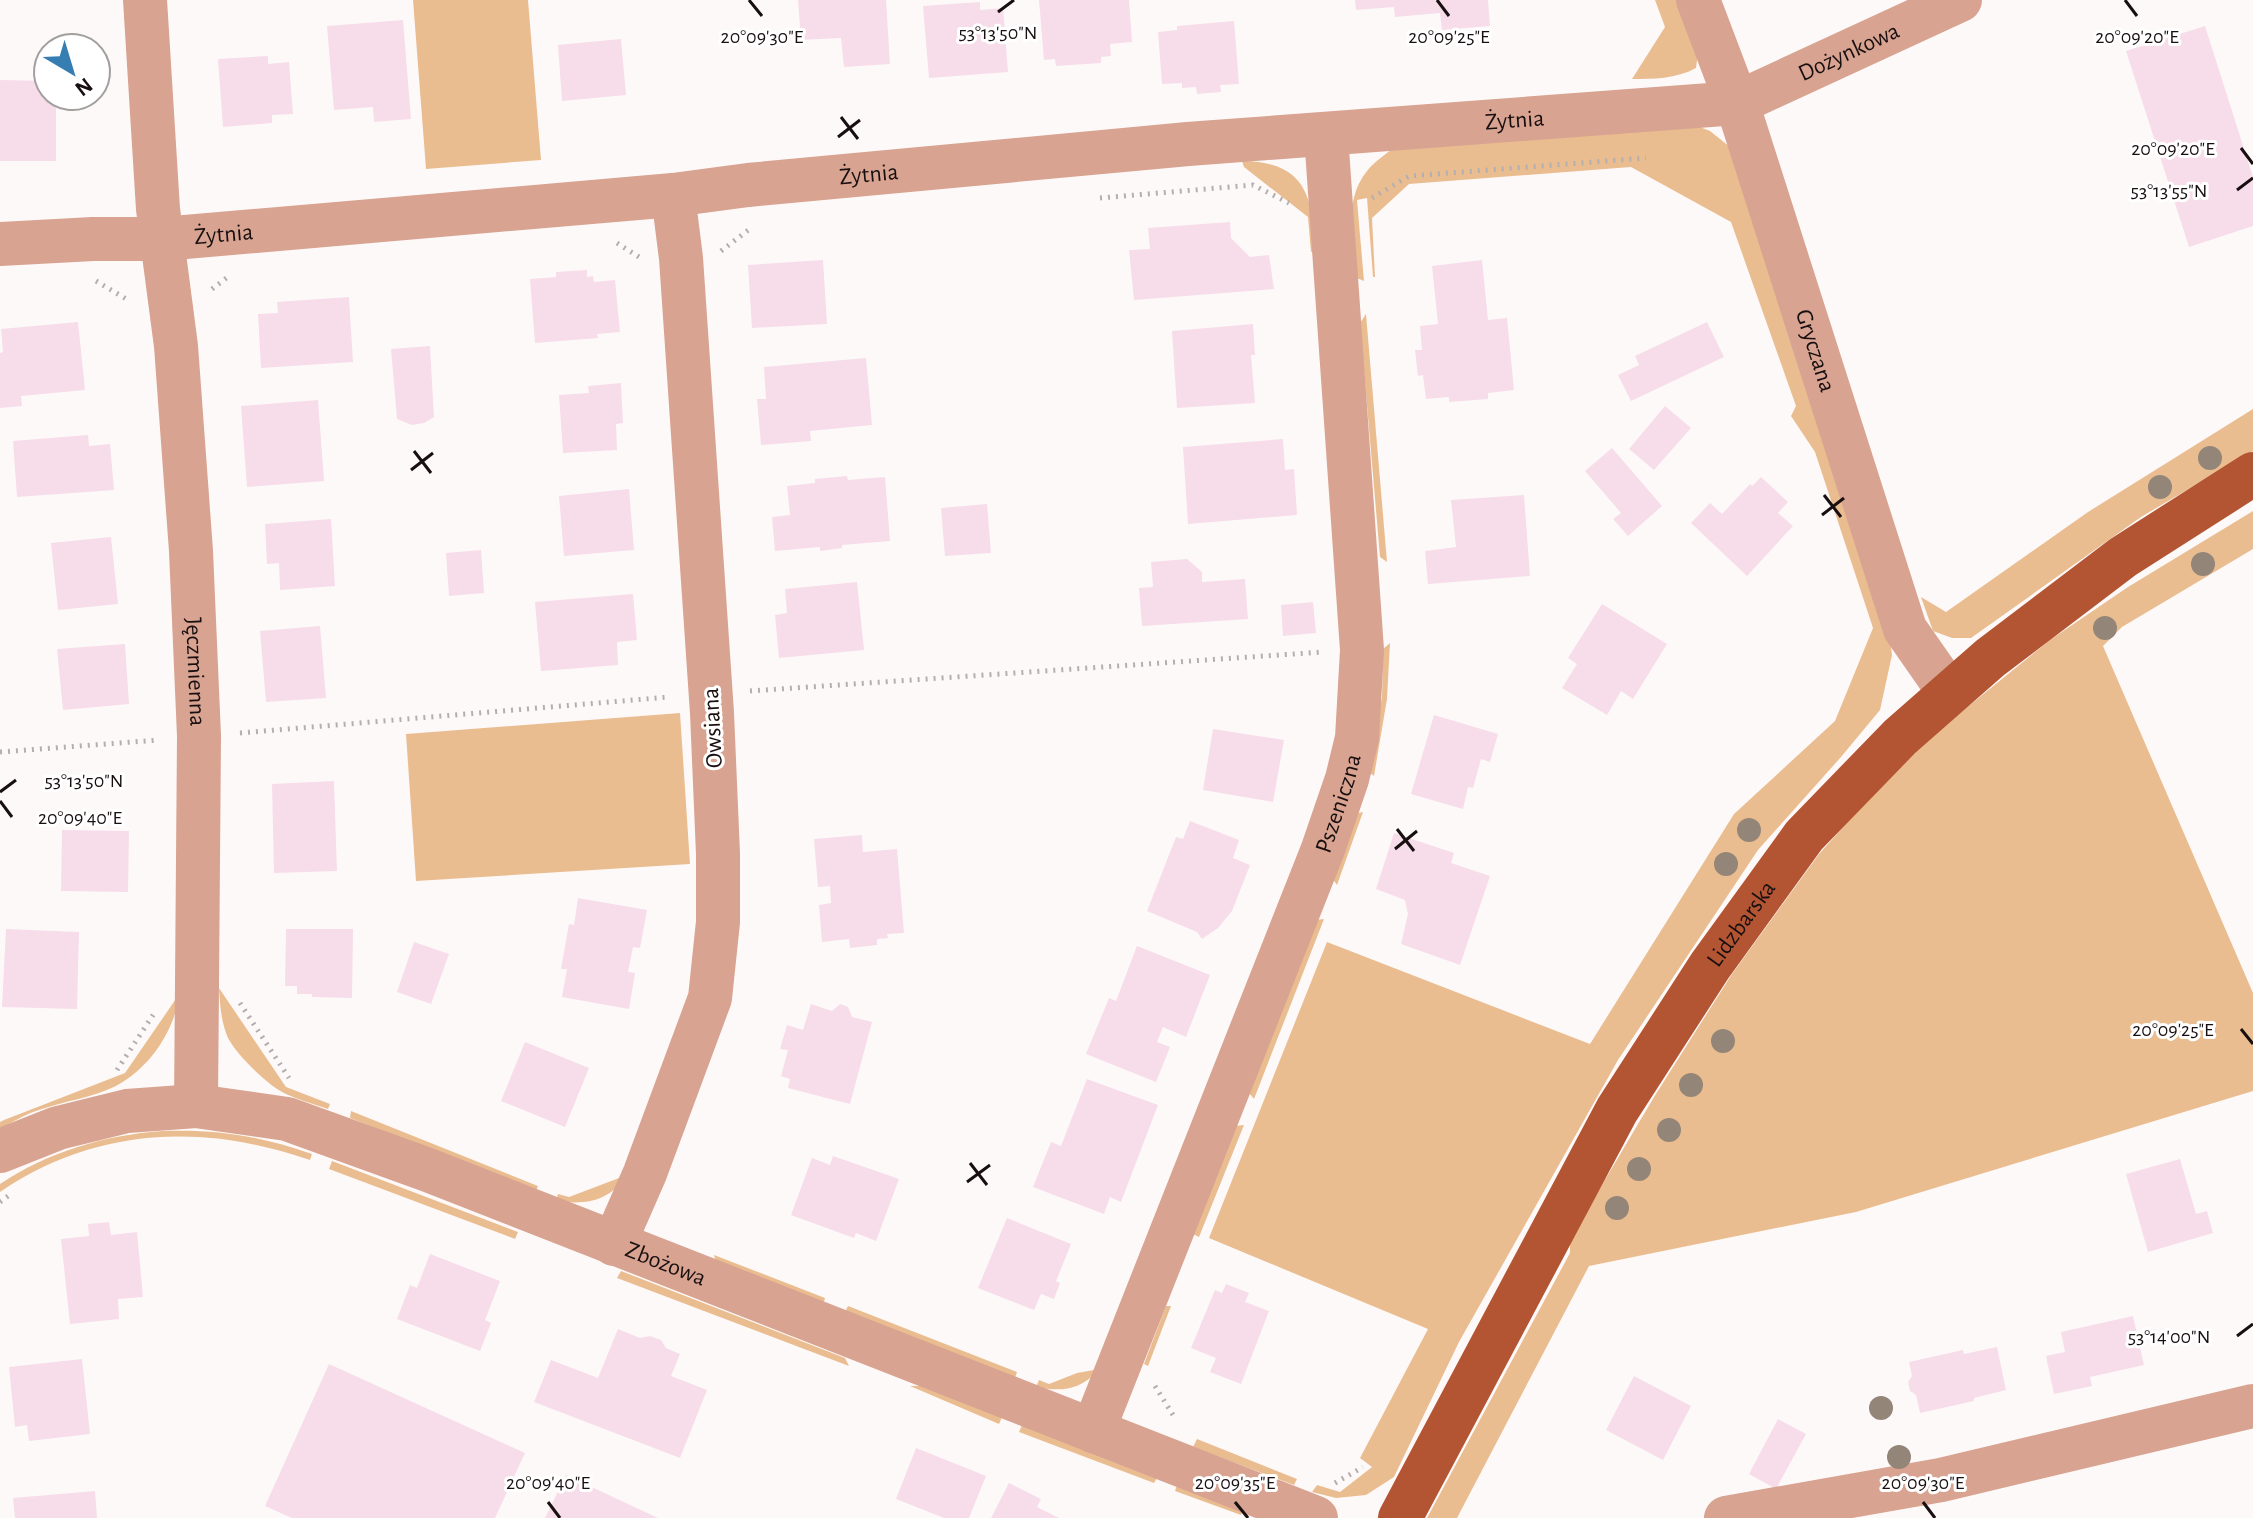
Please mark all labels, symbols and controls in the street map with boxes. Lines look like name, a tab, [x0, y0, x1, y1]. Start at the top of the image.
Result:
street label: Dożynkowa	[1795, 19, 1903, 86]
text: 53°13'50"N	[958, 23, 1038, 43]
text: 20°09'30"E	[721, 27, 804, 47]
text: 20°09'25"E	[1408, 27, 1490, 47]
text: 20°09'20"E	[2095, 27, 2179, 47]
north arrow	[32, 32, 112, 112]
text: N	[71, 74, 96, 100]
street label: Żytnia	[1484, 106, 1545, 135]
text: 20°09'20"E	[2131, 139, 2215, 159]
street label: Żytnia	[838, 160, 900, 189]
text: 53°13'55"N	[2131, 181, 2207, 201]
street label: Żytnia	[193, 220, 254, 249]
street label: Gryczana	[1791, 307, 1840, 395]
street label: Jęczmienna	[181, 617, 210, 727]
street label: Owsiana	[699, 687, 727, 769]
street label: Pszeniczna	[1312, 752, 1366, 856]
text: 53°13'50"N	[44, 771, 124, 791]
text: 20°09'40"E	[38, 808, 122, 828]
street label: Lidzbarska	[1703, 877, 1780, 971]
text: 20°09'25"E	[2132, 1020, 2214, 1040]
street label: Zbożowa	[622, 1238, 709, 1291]
text: 53°14'00"N	[2128, 1327, 2210, 1347]
text: 20°09'40"E	[506, 1473, 590, 1493]
text: 20°09'35"E	[1195, 1473, 1276, 1493]
text: 20°09'30"E	[1882, 1473, 1965, 1493]

